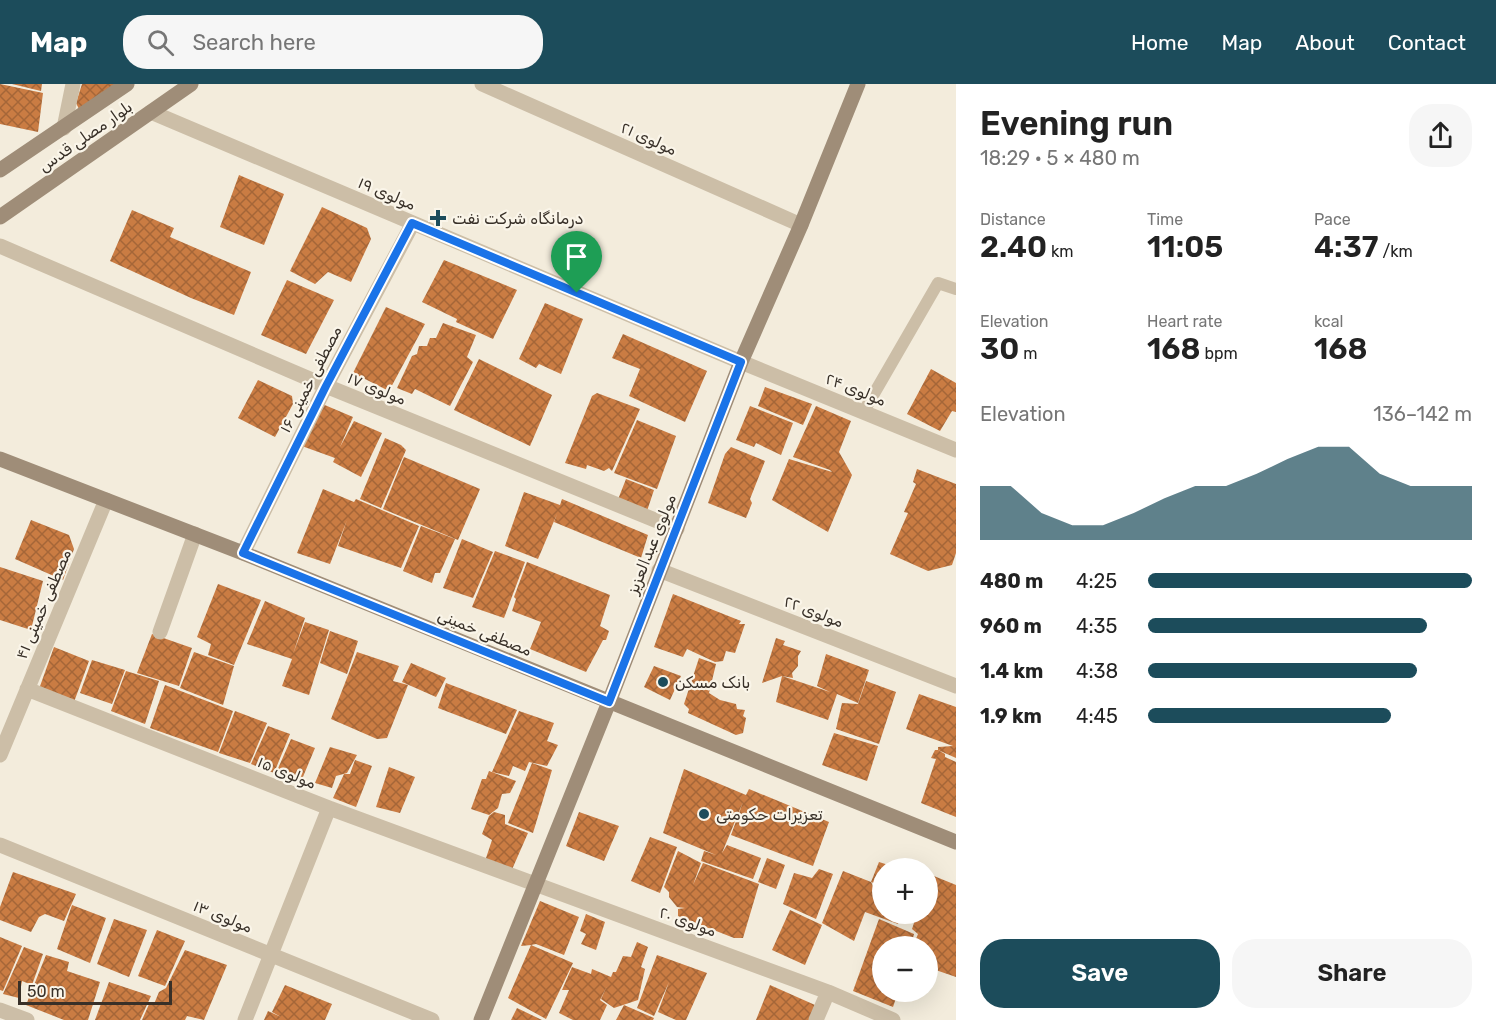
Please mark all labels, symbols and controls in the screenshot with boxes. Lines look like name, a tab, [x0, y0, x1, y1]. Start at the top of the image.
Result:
search box	[123, 15, 543, 69]
text: Map	[30, 26, 87, 59]
icon: search	[144, 26, 177, 59]
text: Search here	[192, 29, 316, 56]
text: Home	[1131, 30, 1188, 55]
text: Map	[1221, 30, 1262, 55]
text: About	[1295, 30, 1355, 55]
text: Contact	[1388, 30, 1466, 55]
street label: بلوار مصلی قدس	[35, 97, 136, 177]
text: Evening run	[980, 104, 1173, 143]
button: share	[1409, 104, 1472, 167]
street label: مولوی ۲۱	[617, 118, 680, 160]
text: 18:29 · 5 × 480 m	[980, 146, 1140, 170]
street label: مولوی ۱۹	[355, 173, 419, 215]
marker: درمانگاه شرکت نفت	[429, 209, 447, 227]
place label: درمانگاه شرکت نفت	[452, 209, 583, 229]
text: Distance	[980, 210, 1046, 229]
text: Time	[1147, 210, 1183, 229]
text: Pace	[1314, 210, 1351, 229]
text: 2.40	[980, 229, 1047, 265]
text: 11:05	[1147, 229, 1223, 265]
text: 4:37	[1314, 229, 1379, 265]
pin	[551, 231, 602, 293]
icon: arrive	[560, 240, 593, 273]
text: km	[1047, 242, 1073, 261]
text: /km	[1379, 242, 1413, 261]
text: Elevation	[980, 312, 1049, 331]
text: Heart rate	[1147, 312, 1222, 331]
text: kcal	[1314, 312, 1343, 331]
street label: مصطفی خمینی ۱۶	[275, 323, 346, 436]
text: 30	[980, 331, 1019, 367]
text: 168	[1147, 331, 1201, 367]
text: 168	[1314, 331, 1368, 367]
text: m	[1019, 344, 1038, 363]
text: bpm	[1201, 344, 1238, 363]
street label: مولوی ۱۷	[344, 368, 409, 410]
street label: مولوی ۲۴	[822, 369, 889, 411]
text: Elevation	[980, 402, 1066, 426]
text: 136–142 m	[1373, 402, 1472, 426]
street label: مولوی عبدالعزیز	[622, 491, 681, 598]
street label: مصطفی خمینی ۴۱	[12, 546, 75, 662]
text: 480 m	[980, 569, 1043, 593]
text: 4:25	[1076, 569, 1117, 593]
street label: مولوی ۲۲	[781, 591, 846, 632]
street label: مصطفی خمینی	[435, 605, 535, 660]
text: 960 m	[980, 614, 1042, 638]
text: 4:35	[1076, 614, 1117, 638]
text: 1.4 km	[980, 659, 1043, 683]
text: 4:38	[1076, 659, 1118, 683]
place label: بانک مسکن	[675, 673, 750, 692]
marker: بانک مسکن	[656, 675, 670, 689]
text: 1.9 km	[980, 704, 1042, 728]
text: 4:45	[1076, 704, 1118, 728]
street label: مولوی ۱۵	[254, 752, 319, 794]
place label: تعزیرات حکومتی	[716, 805, 823, 825]
marker: تعزیرات حکومتی	[697, 807, 711, 821]
map controls	[872, 858, 938, 1002]
button: +	[872, 858, 938, 924]
street label: مولوی ۱۳	[190, 896, 255, 938]
street label: مولوی ۲۰	[656, 902, 719, 942]
button: −	[872, 936, 938, 1002]
button: Save	[980, 939, 1220, 1008]
button: Share	[1232, 939, 1472, 1008]
scale bar	[18, 978, 172, 1006]
text: 50 m	[27, 982, 65, 1001]

